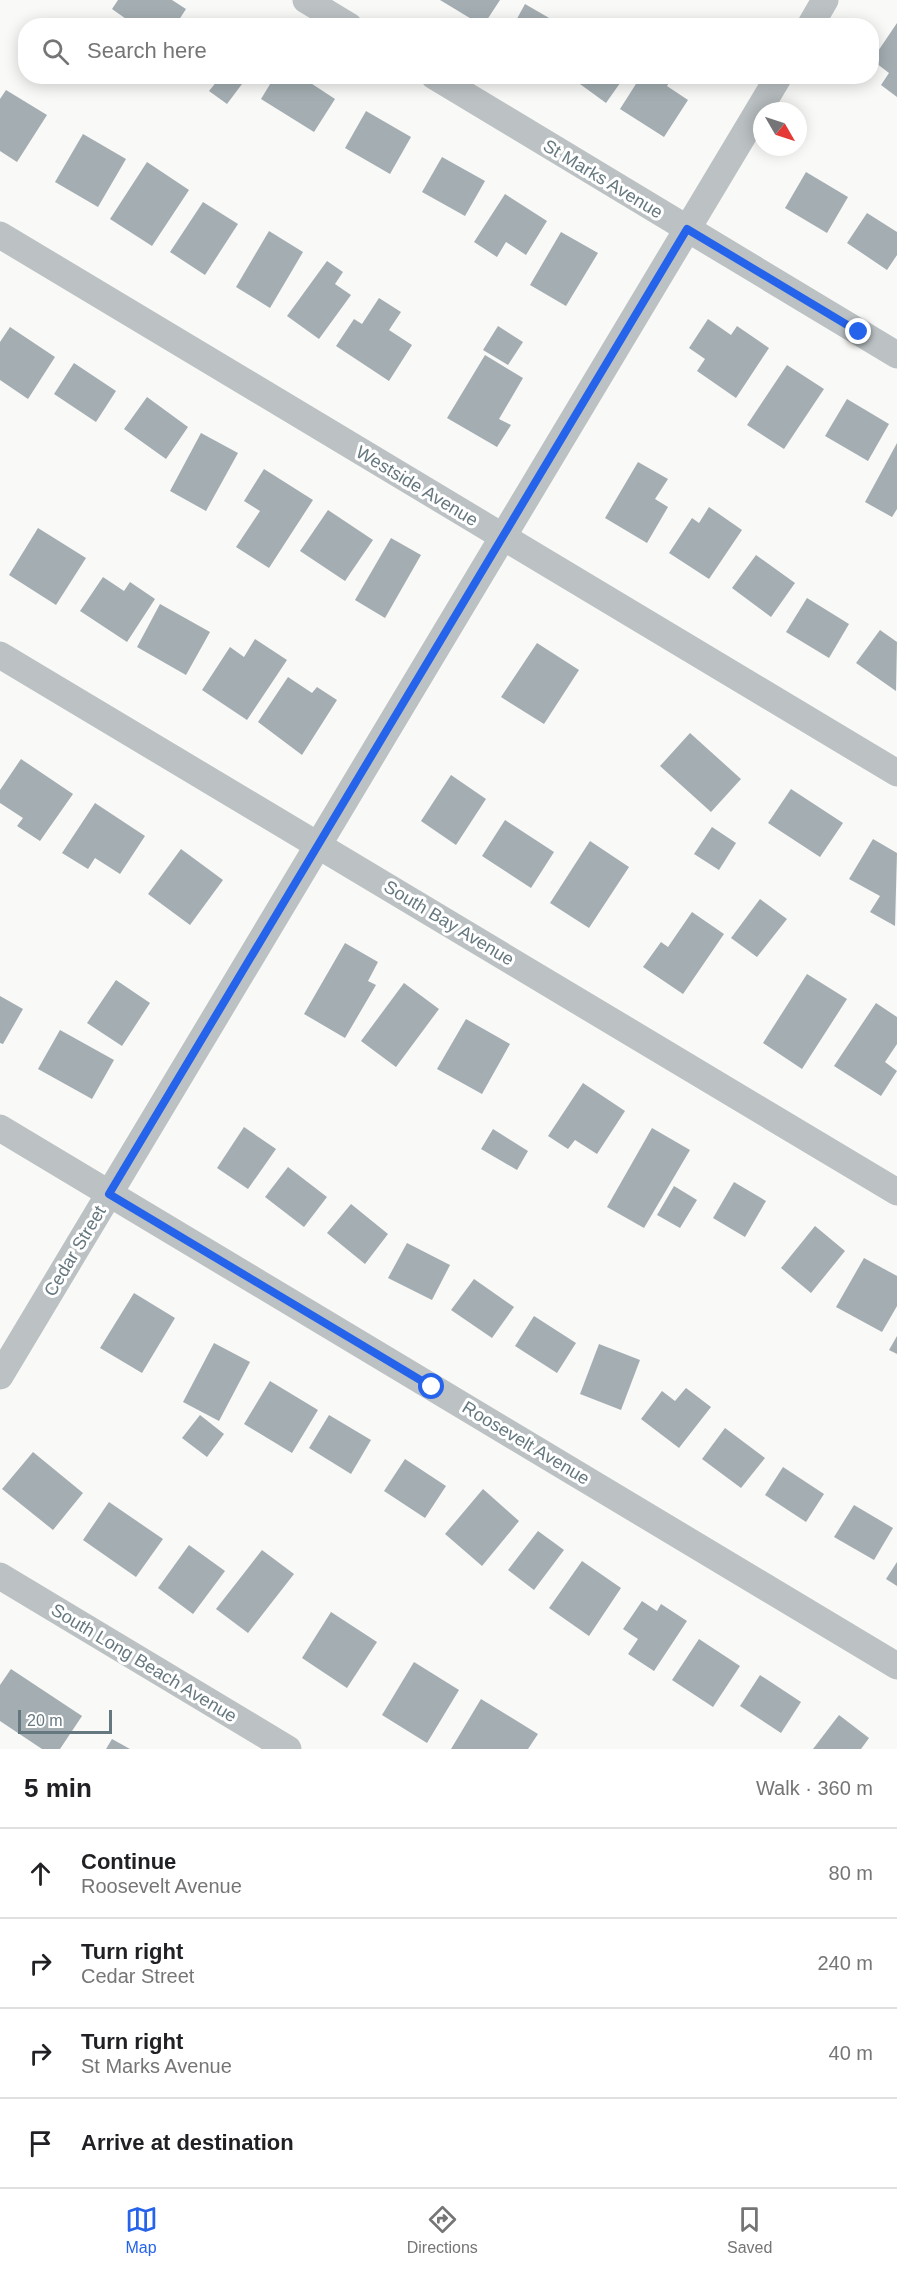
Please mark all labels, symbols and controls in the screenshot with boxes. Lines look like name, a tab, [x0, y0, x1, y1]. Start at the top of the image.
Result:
search box	[18, 18, 879, 84]
icon: search	[39, 35, 72, 68]
text: Search here	[87, 38, 207, 63]
north arrow	[753, 102, 807, 156]
street label: St Marks Avenue	[540, 135, 666, 223]
route end	[845, 318, 871, 344]
street label: Westside Avenue	[353, 442, 481, 530]
street label: South Bay Avenue	[381, 876, 517, 970]
street label: Cedar Street	[40, 1202, 110, 1300]
route start	[418, 1373, 444, 1399]
street label: Roosevelt Avenue	[459, 1397, 593, 1489]
street label: South Long Beach Avenue	[48, 1600, 240, 1726]
scale bar	[18, 1707, 112, 1734]
text: 20 m	[27, 1712, 63, 1729]
text: 5 min	[24, 1773, 92, 1803]
text: Walk · 360 m	[756, 1777, 873, 1799]
text: Continue	[81, 1849, 176, 1874]
icon: ahead	[24, 1857, 57, 1890]
text: 80 m	[829, 1862, 873, 1884]
text: Roosevelt Avenue	[81, 1875, 242, 1897]
text: Turn right	[81, 1939, 183, 1964]
icon: right	[24, 1947, 57, 1980]
text: 240 m	[817, 1952, 873, 1974]
text: Cedar Street	[81, 1965, 194, 1987]
text: Turn right	[81, 2029, 183, 2054]
icon: right	[24, 2037, 57, 2070]
text: 40 m	[829, 2042, 873, 2064]
text: St Marks Avenue	[81, 2055, 232, 2077]
icon: arrive	[24, 2127, 57, 2160]
text: Arrive at destination	[81, 2130, 294, 2155]
tab: Map	[125, 2203, 158, 2257]
tab: Directions	[407, 2203, 478, 2257]
tab: Saved	[727, 2203, 772, 2257]

